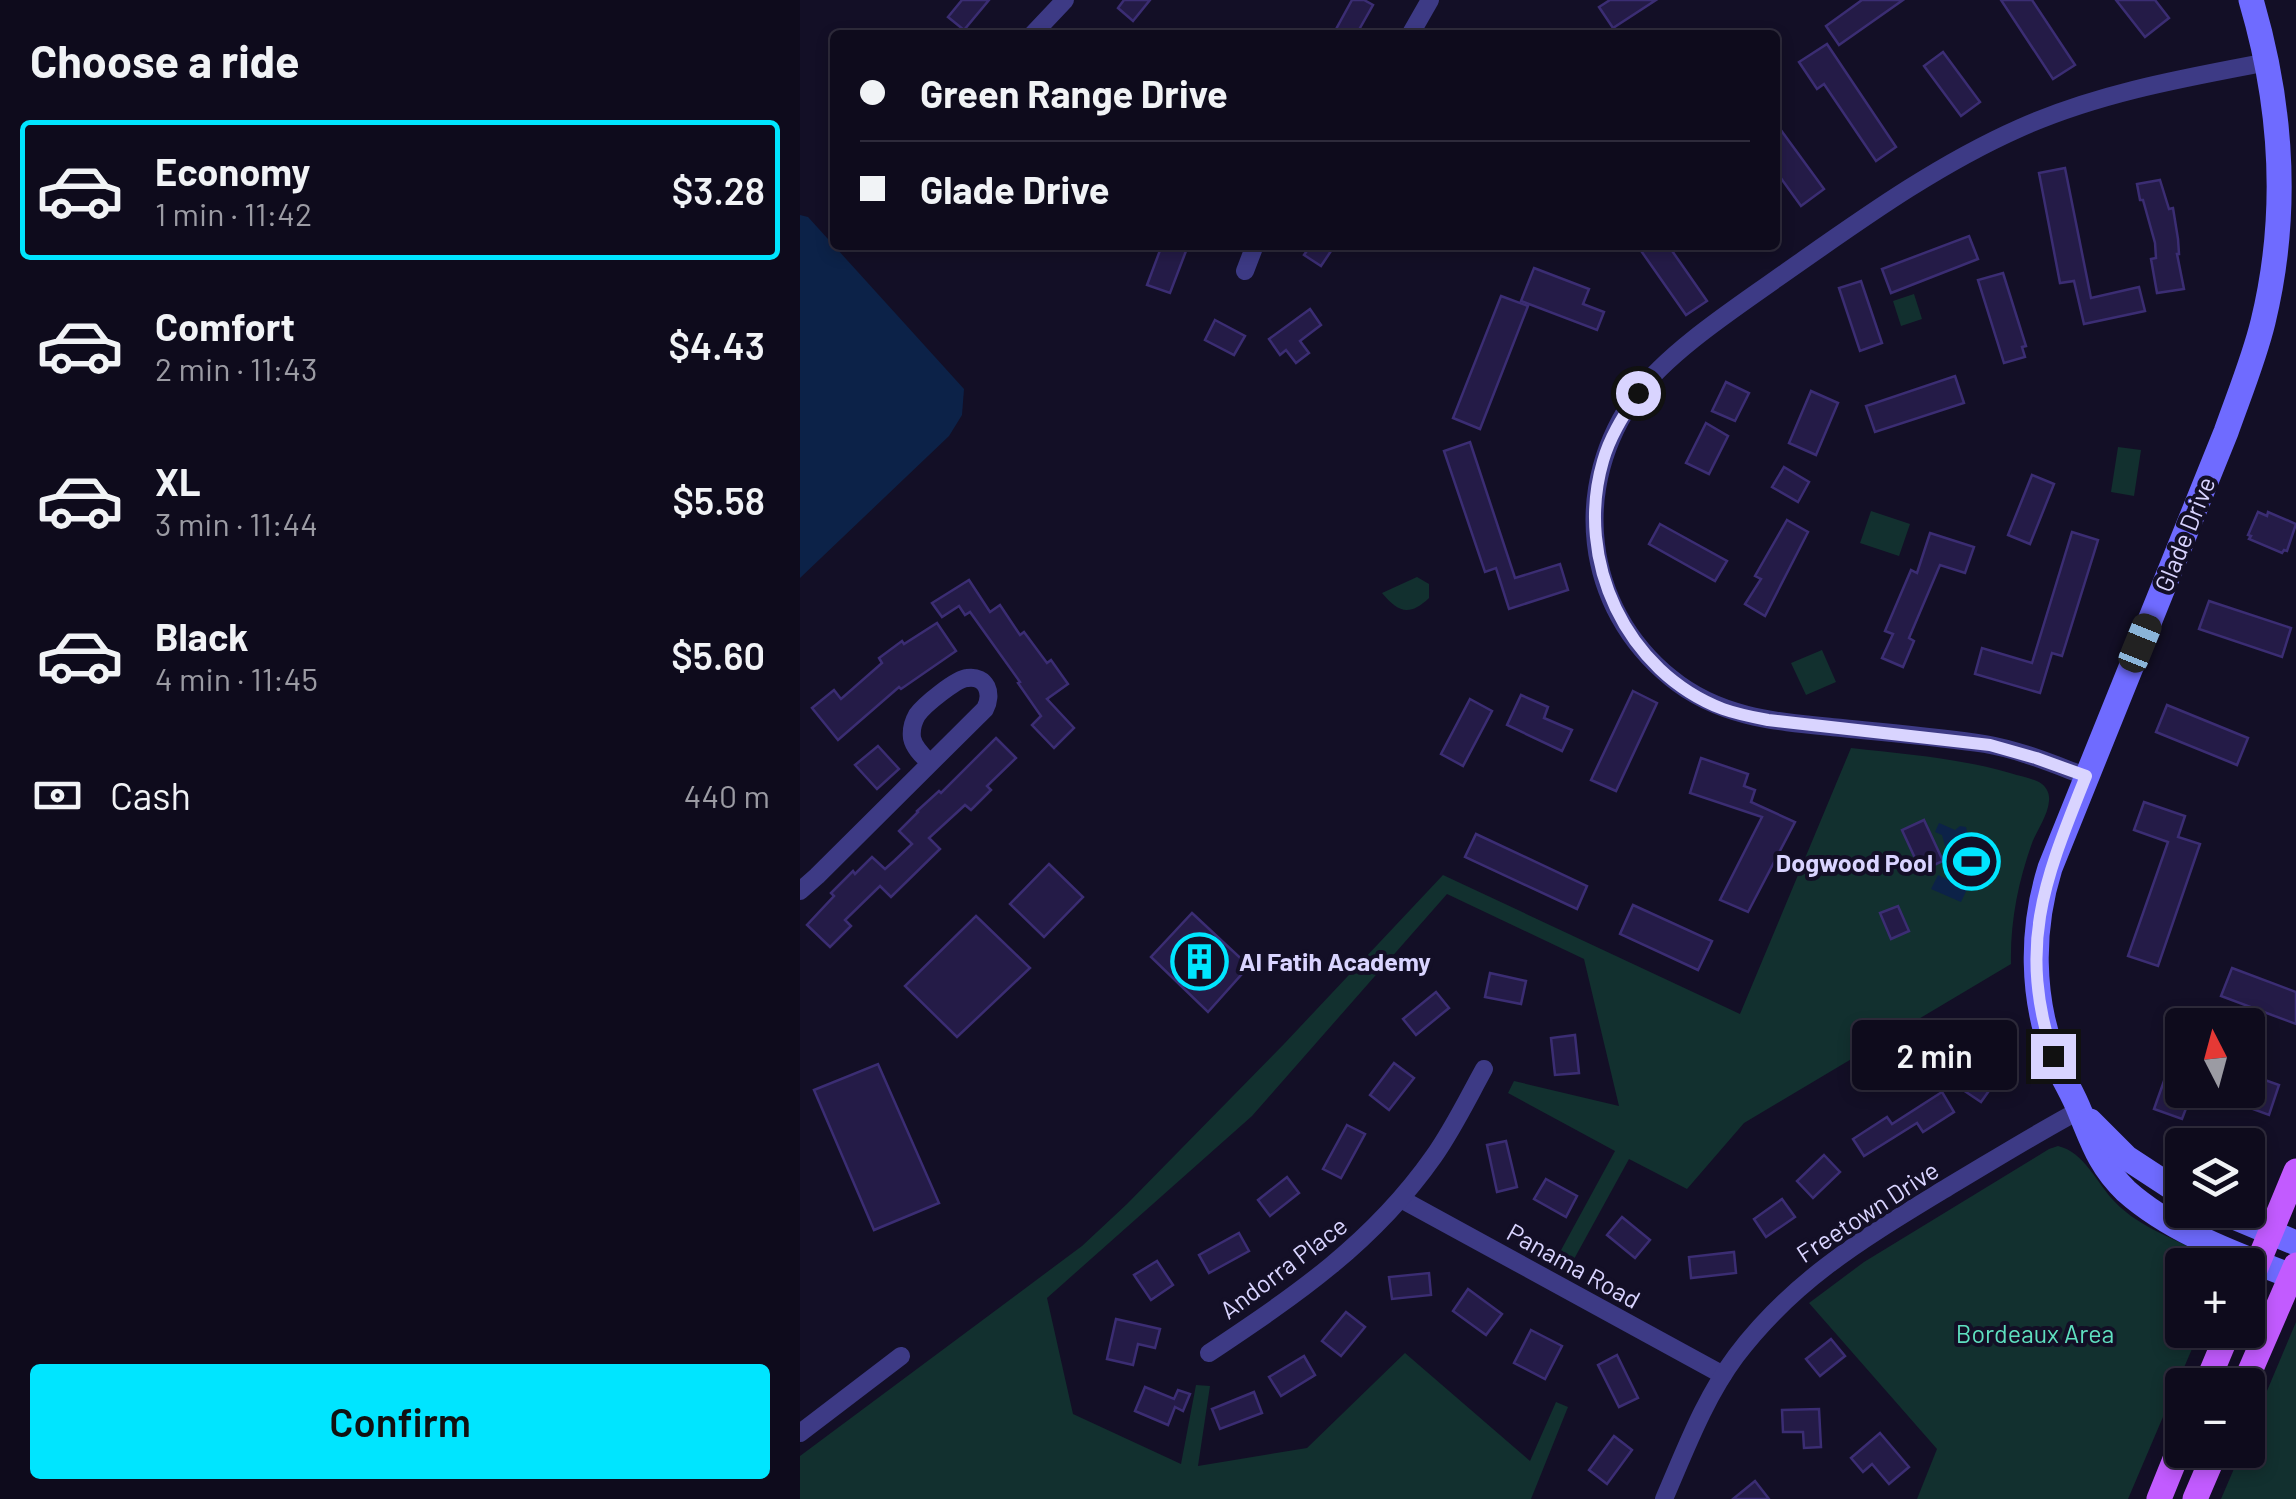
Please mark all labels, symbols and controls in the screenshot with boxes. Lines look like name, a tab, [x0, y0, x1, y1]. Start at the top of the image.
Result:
text: Choose a ride	[30, 33, 300, 87]
text: Green Range Drive	[920, 70, 1228, 116]
icon: car	[35, 145, 125, 235]
text: Economy	[155, 148, 310, 194]
text: Glade Drive	[920, 166, 1109, 212]
text: $3.28	[672, 167, 765, 213]
text: 1 min · 11:42	[155, 194, 312, 232]
icon: car	[35, 300, 125, 390]
text: Comfort	[155, 303, 295, 349]
text: $4.43	[668, 322, 765, 368]
text: 2 min · 11:43	[155, 349, 317, 387]
route start	[1616, 371, 1661, 416]
icon: car	[35, 455, 125, 545]
text: XL	[155, 458, 201, 504]
street label: Glade Drive	[2147, 472, 2221, 596]
text: $5.58	[673, 477, 765, 523]
text: 3 min · 11:44	[155, 504, 318, 542]
icon: car	[35, 610, 125, 700]
car	[2115, 610, 2165, 676]
text: Black	[155, 613, 249, 659]
text: $5.60	[671, 632, 765, 678]
text: 4 min · 11:45	[155, 659, 318, 697]
icon: cash	[30, 768, 85, 823]
text: Cash	[110, 772, 191, 818]
text: 440 m	[684, 776, 770, 814]
sports icon: Dogwood Pool	[1942, 832, 2002, 892]
place label: Dogwood Pool	[1776, 847, 1933, 877]
building icon: Al Fatih Academy	[1170, 931, 1230, 991]
place label: Al Fatih Academy	[1239, 946, 1431, 976]
north arrow	[2165, 1008, 2265, 1108]
map controls	[2165, 1008, 2265, 1468]
callout: 2 min	[1853, 1021, 2018, 1091]
route end	[2031, 1034, 2076, 1079]
text: 2 min	[1896, 1036, 1973, 1074]
button: layers	[2165, 1128, 2265, 1228]
street label: Freetown Drive	[1790, 1154, 1944, 1268]
street label: Andorra Place	[1214, 1210, 1352, 1324]
street label: Panama Road	[1502, 1216, 1646, 1314]
button: +	[2165, 1248, 2265, 1348]
park label: Bordeaux Area	[1956, 1318, 2114, 1348]
button: Confirm	[30, 1364, 770, 1479]
button: −	[2165, 1368, 2265, 1468]

